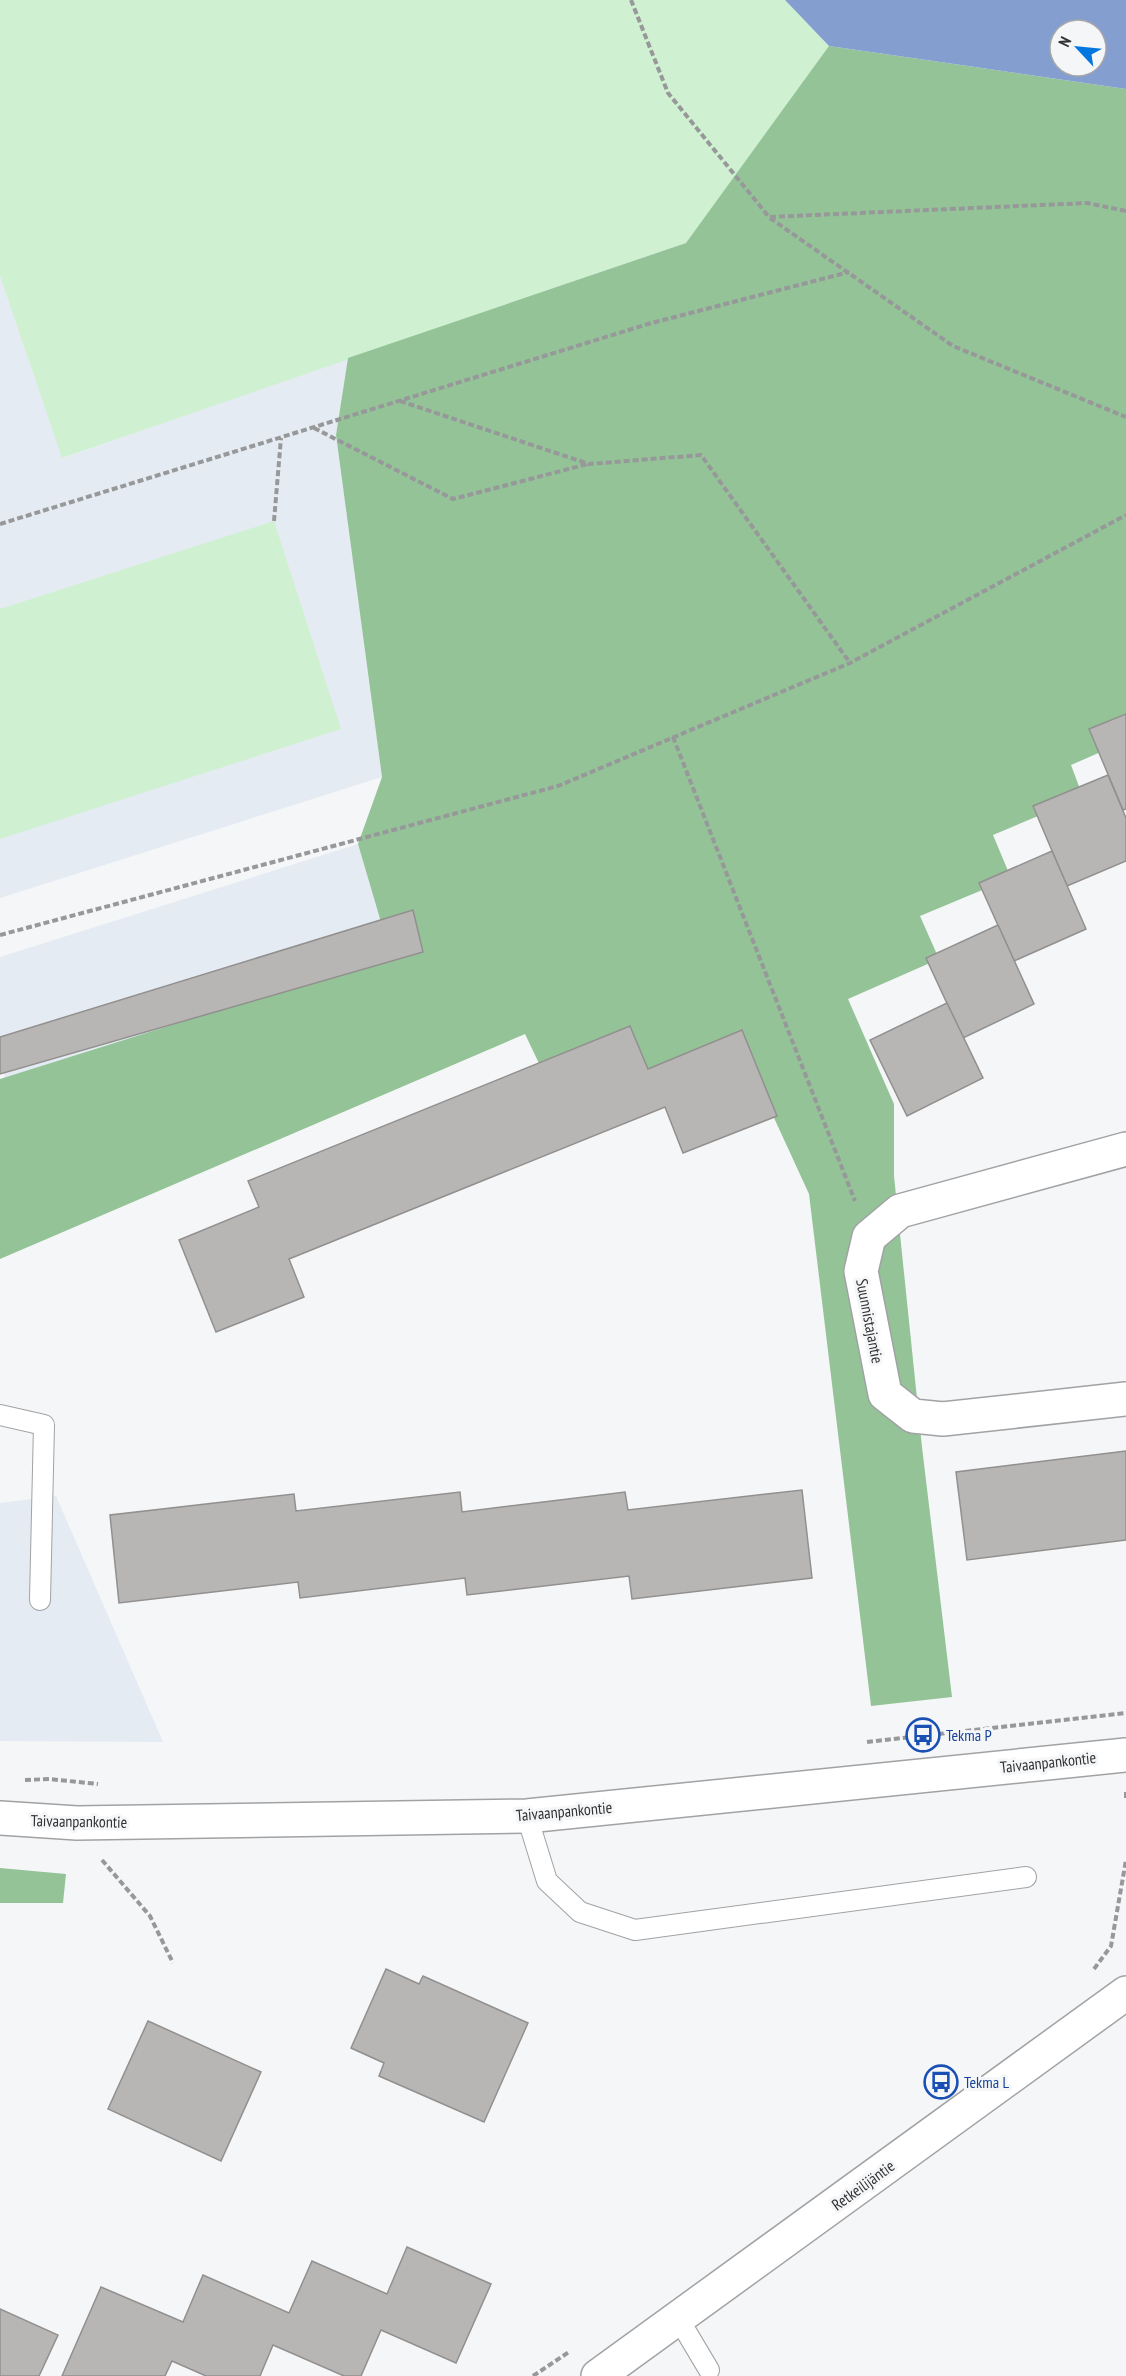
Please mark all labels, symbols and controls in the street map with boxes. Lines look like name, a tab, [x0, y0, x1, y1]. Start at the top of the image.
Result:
north arrow	[1048, 18, 1108, 78]
text: N	[1054, 33, 1075, 50]
street label: Suunnistajantie	[852, 1277, 888, 1365]
bus stop icon: Tekma P	[905, 1717, 941, 1753]
place label: Tekma P	[946, 1725, 992, 1745]
street label: Taivaanpankontie	[999, 1747, 1097, 1777]
street label: Taivaanpankontie	[515, 1797, 613, 1825]
street label: Taivaanpankontie	[31, 1810, 127, 1832]
bus stop icon: Tekma L	[923, 2064, 959, 2100]
place label: Tekma L	[964, 2072, 1010, 2092]
street label: Retkeilijäntie	[828, 2156, 898, 2214]

